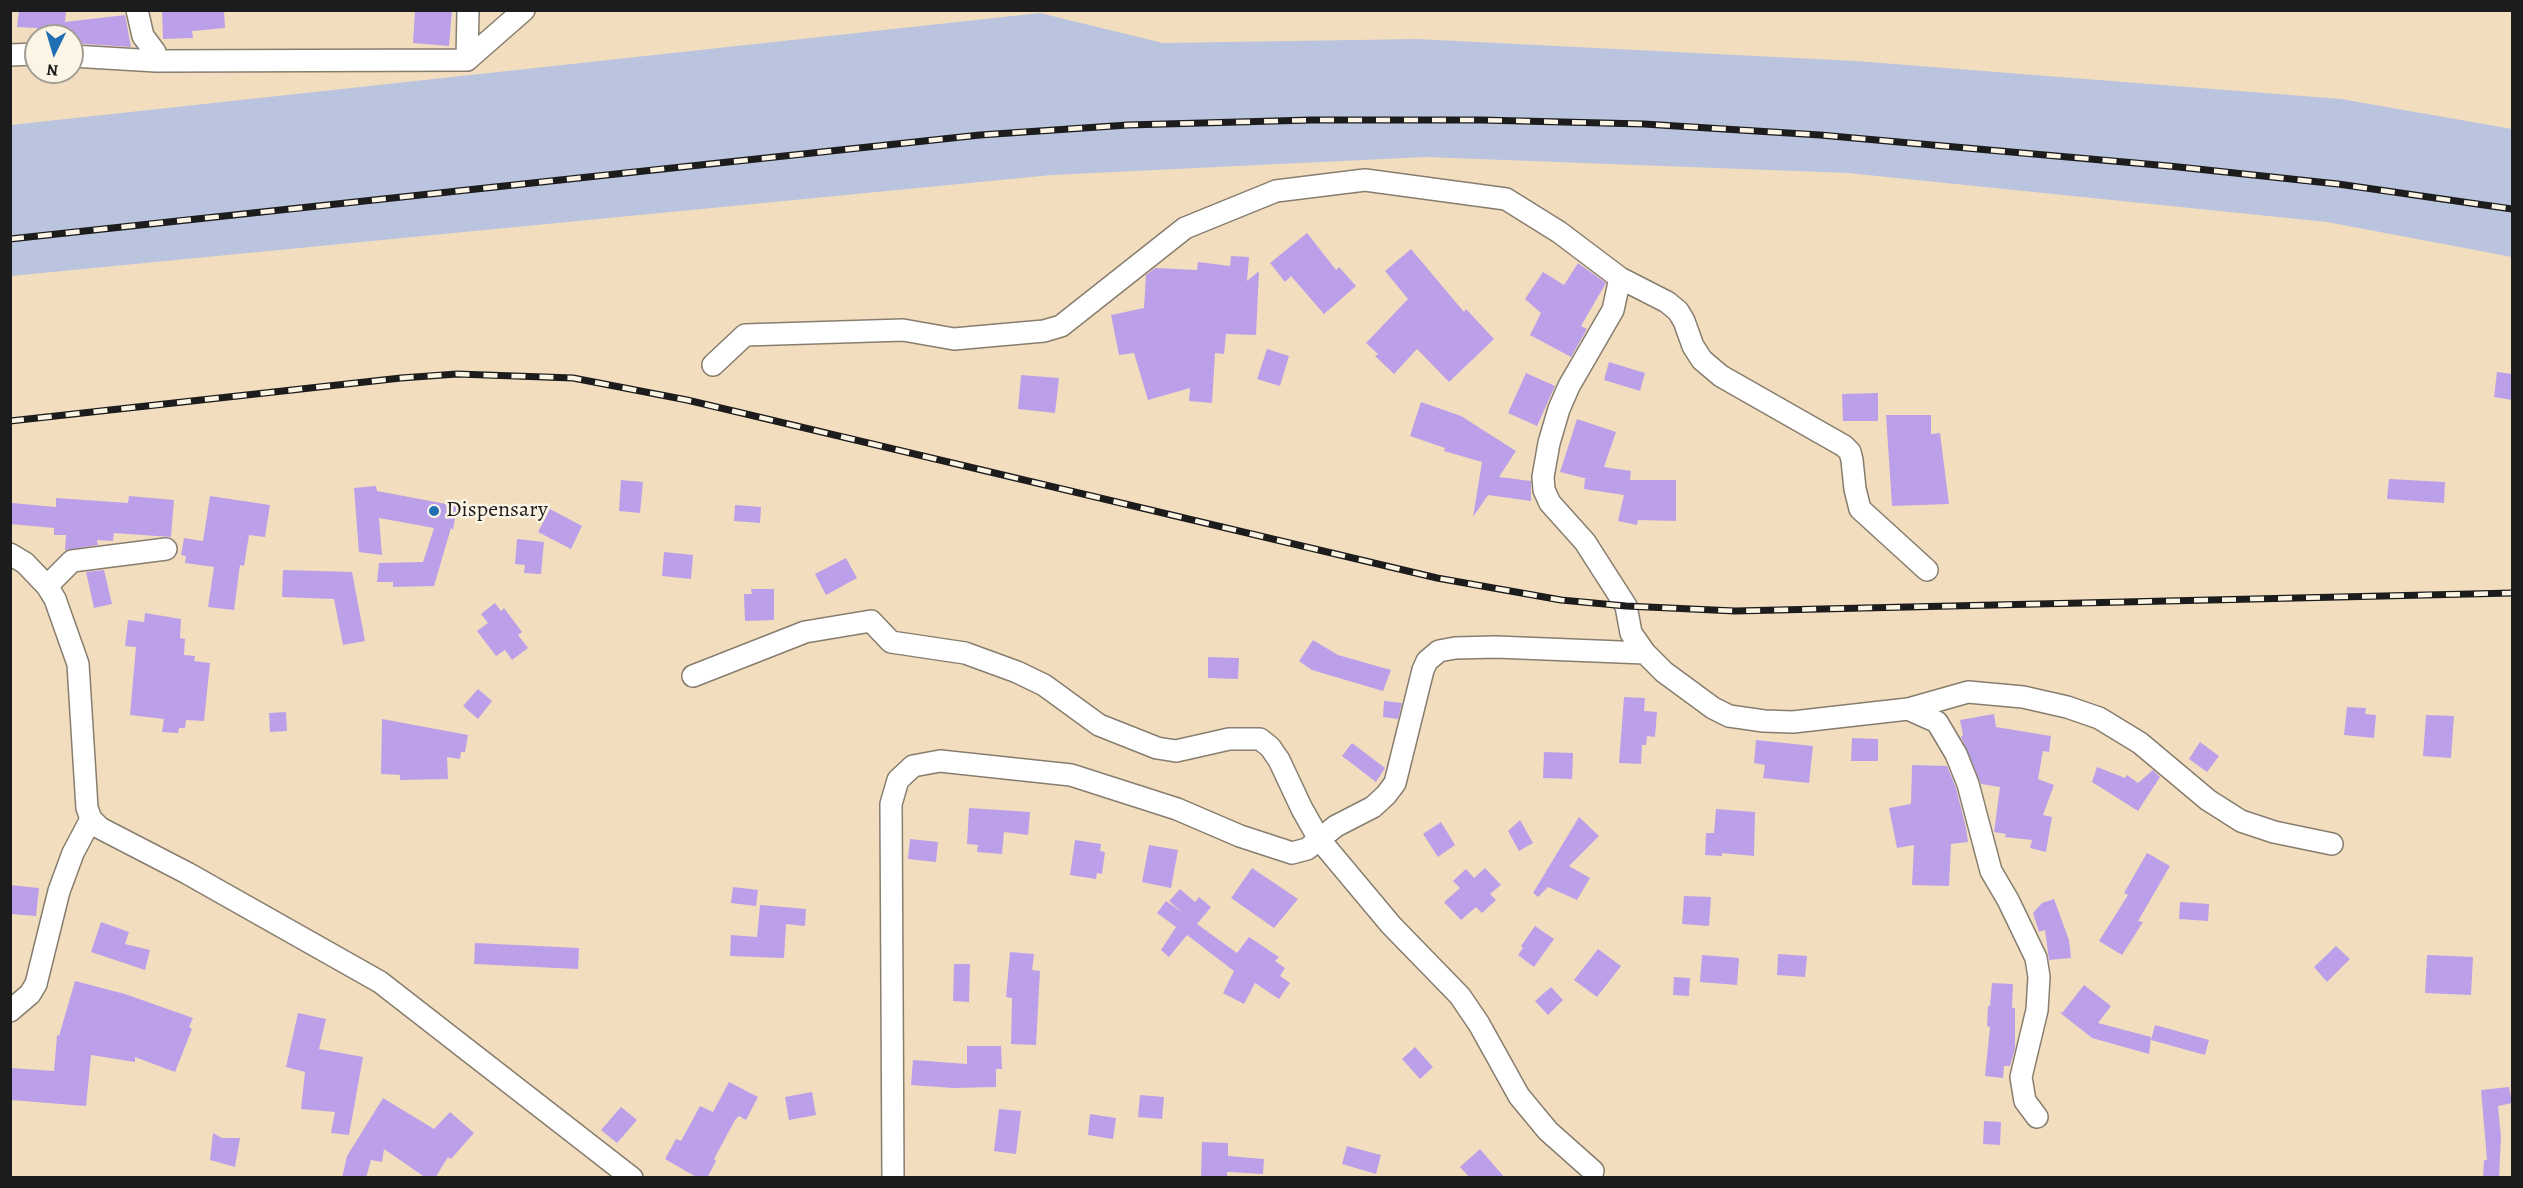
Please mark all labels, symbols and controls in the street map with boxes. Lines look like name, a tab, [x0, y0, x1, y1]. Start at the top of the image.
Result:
north arrow	[24, 24, 84, 84]
text: N	[46, 58, 59, 81]
place label: Dispensary	[446, 498, 548, 524]
marker: Dispensary	[427, 504, 441, 518]

